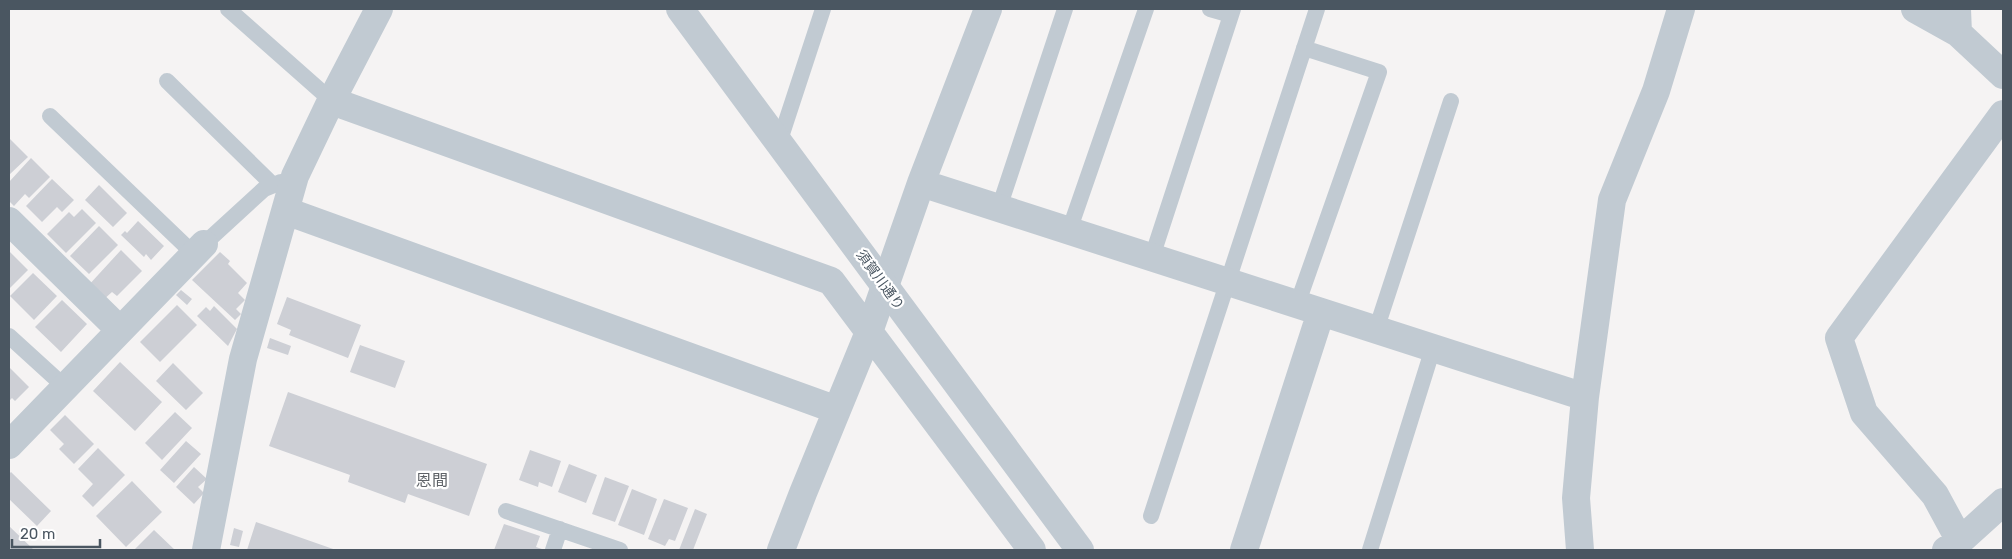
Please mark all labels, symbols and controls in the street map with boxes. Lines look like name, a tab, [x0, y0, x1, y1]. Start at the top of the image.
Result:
street label: 須賀川通り	[853, 247, 907, 313]
district label: 恩間	[416, 471, 448, 490]
scale bar	[12, 516, 100, 548]
text: 20 m	[20, 525, 55, 543]

